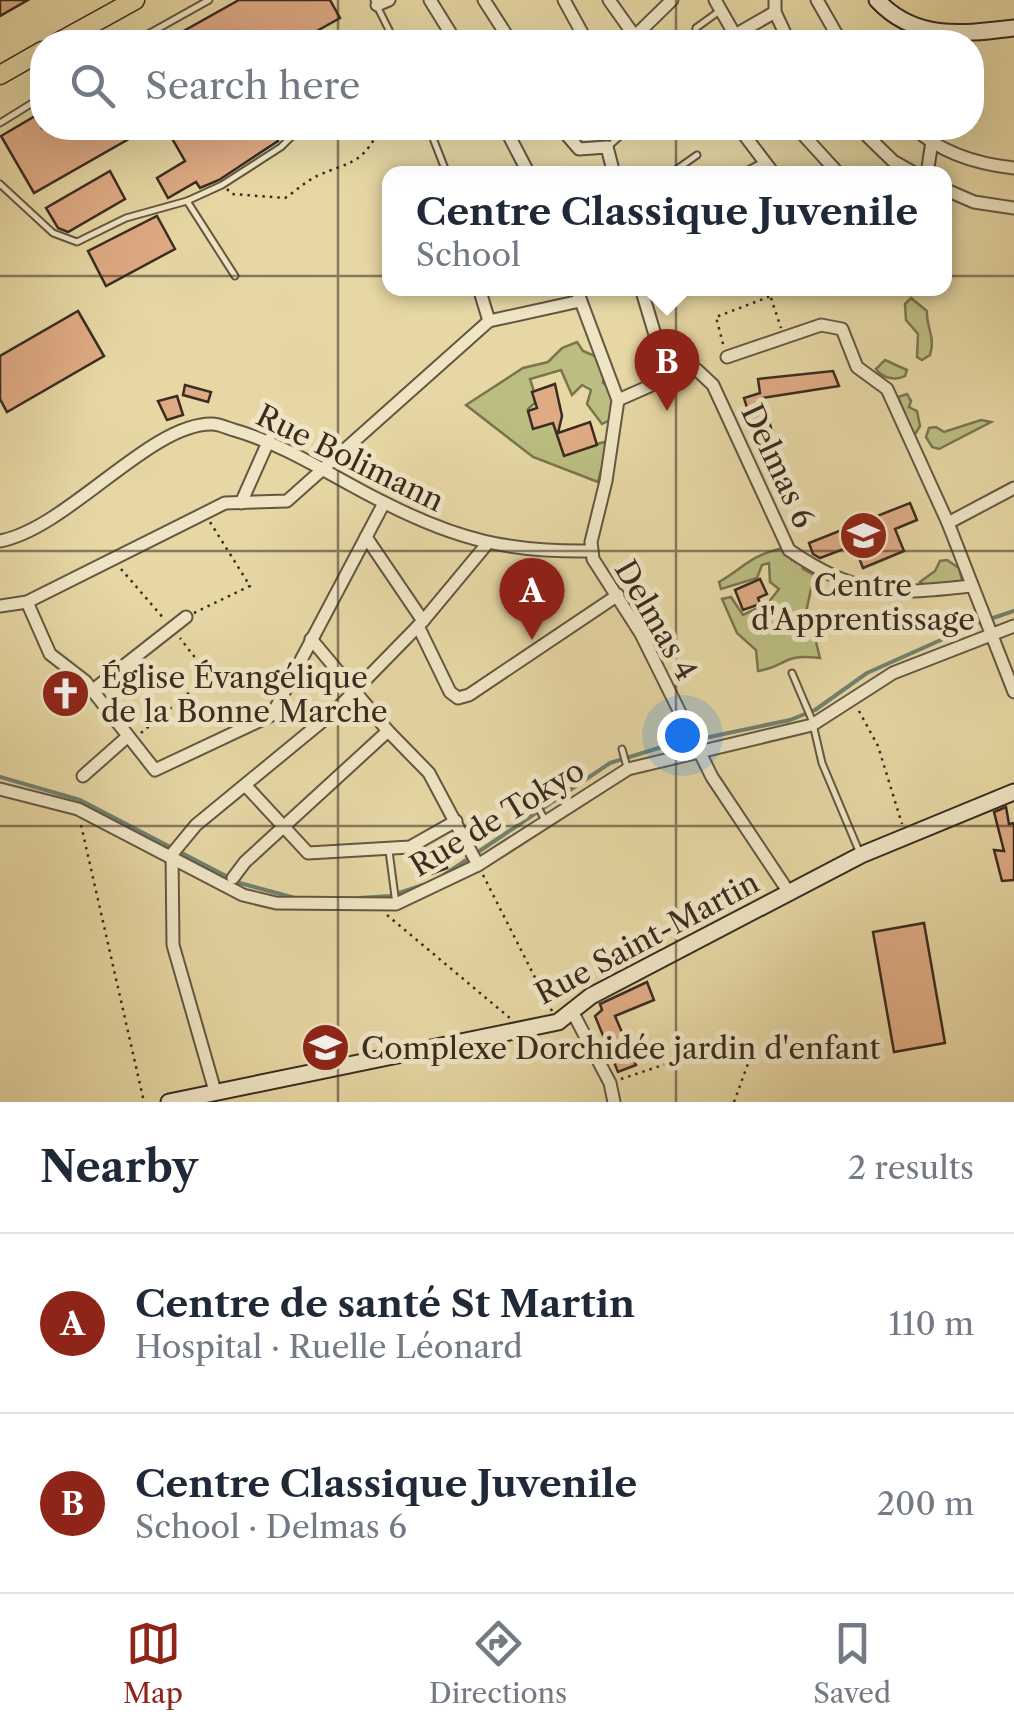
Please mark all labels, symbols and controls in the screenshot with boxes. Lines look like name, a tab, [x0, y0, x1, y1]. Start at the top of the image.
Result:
search box	[30, 30, 984, 140]
icon: search	[65, 58, 120, 113]
text: Search here	[145, 62, 360, 109]
popup	[382, 166, 952, 296]
text: Centre Classique Juvenile	[416, 188, 918, 235]
text: School	[416, 235, 521, 274]
pin: B	[634, 328, 700, 411]
street label: Rue Bolimann	[250, 397, 450, 519]
street label: Delmas 6	[733, 398, 823, 534]
school or university icon: Centre d'Apprentissage	[837, 510, 889, 562]
street label: Delmas 4	[607, 554, 705, 686]
pin: A	[500, 558, 564, 640]
place label: Centre d'Apprentissage	[751, 567, 975, 638]
place label: Église Évangélique de la Bonne Marche	[101, 659, 388, 730]
church icon: Église Évangélique de la Bonne Marche	[40, 668, 92, 720]
your location	[657, 710, 708, 761]
street label: Rue de Tokyo	[403, 752, 591, 884]
street label: Rue Saint-Martin	[529, 863, 765, 1013]
school or university icon: Complexe Dorchidée jardin d'enfant	[300, 1022, 352, 1074]
place label: Complexe Dorchidée jardin d'enfant	[361, 1030, 880, 1067]
text: Nearby	[40, 1141, 198, 1193]
text: 2 results	[848, 1148, 974, 1187]
text: Centre de santé St Martin	[135, 1280, 635, 1327]
text: A	[60, 1304, 85, 1343]
text: 110 m	[888, 1304, 974, 1343]
text: Hospital · Ruelle Léonard	[135, 1327, 523, 1366]
text: Centre Classique Juvenile	[135, 1460, 637, 1507]
text: B	[61, 1484, 84, 1523]
text: 200 m	[877, 1484, 974, 1523]
text: School · Delmas 6	[135, 1507, 407, 1546]
tab: Map	[123, 1616, 183, 1710]
tab: Directions	[429, 1616, 567, 1710]
tab: Saved	[813, 1616, 891, 1710]

